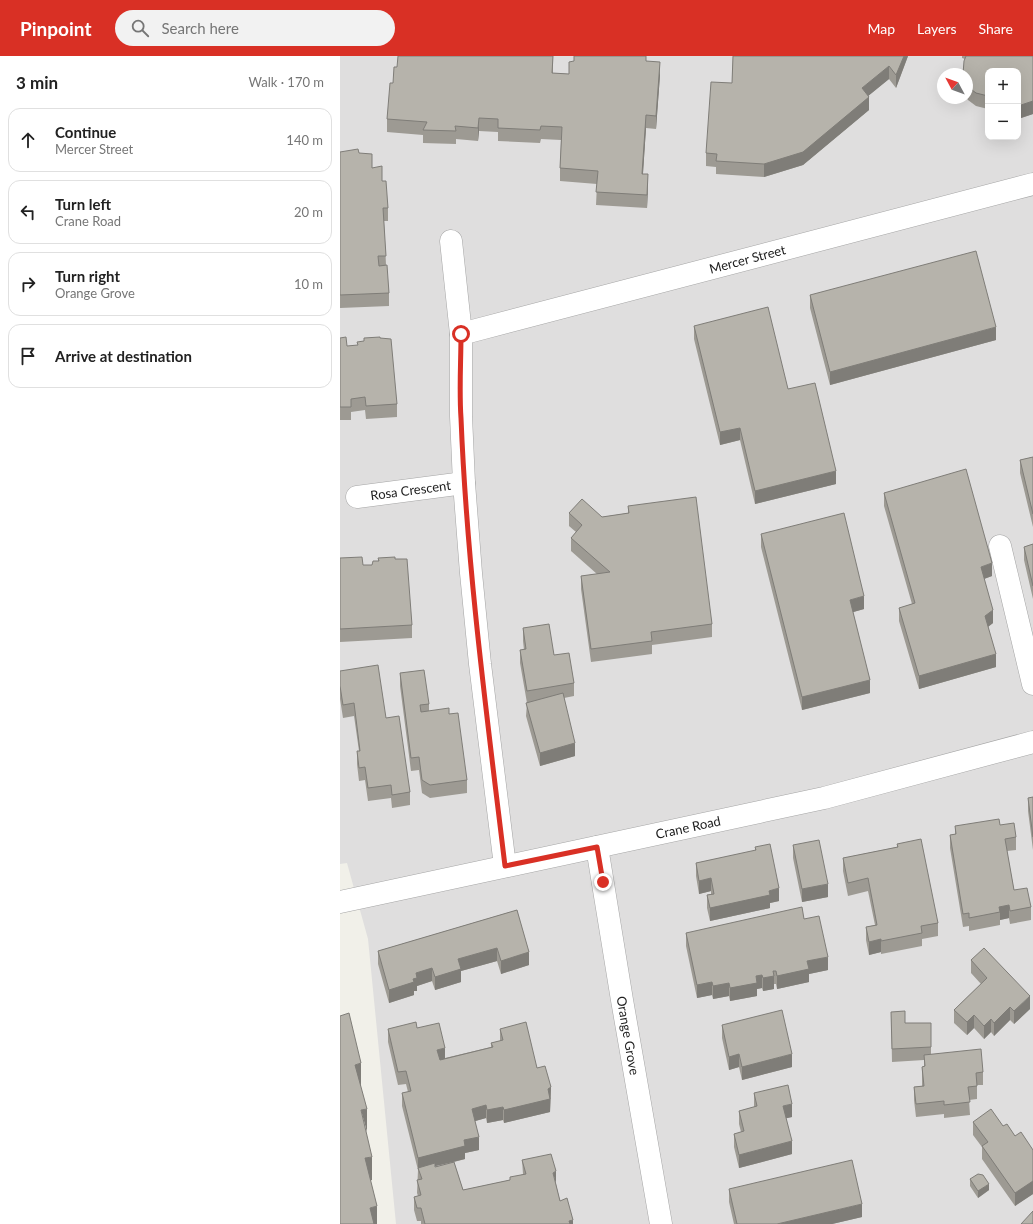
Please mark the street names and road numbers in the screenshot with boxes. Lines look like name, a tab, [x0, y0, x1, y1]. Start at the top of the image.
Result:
street label: Mercer Street	[707, 241, 788, 277]
street label: Rosa Crescent	[369, 477, 452, 503]
street label: Crane Road	[654, 812, 722, 842]
street label: Orange Grove	[613, 995, 643, 1076]

